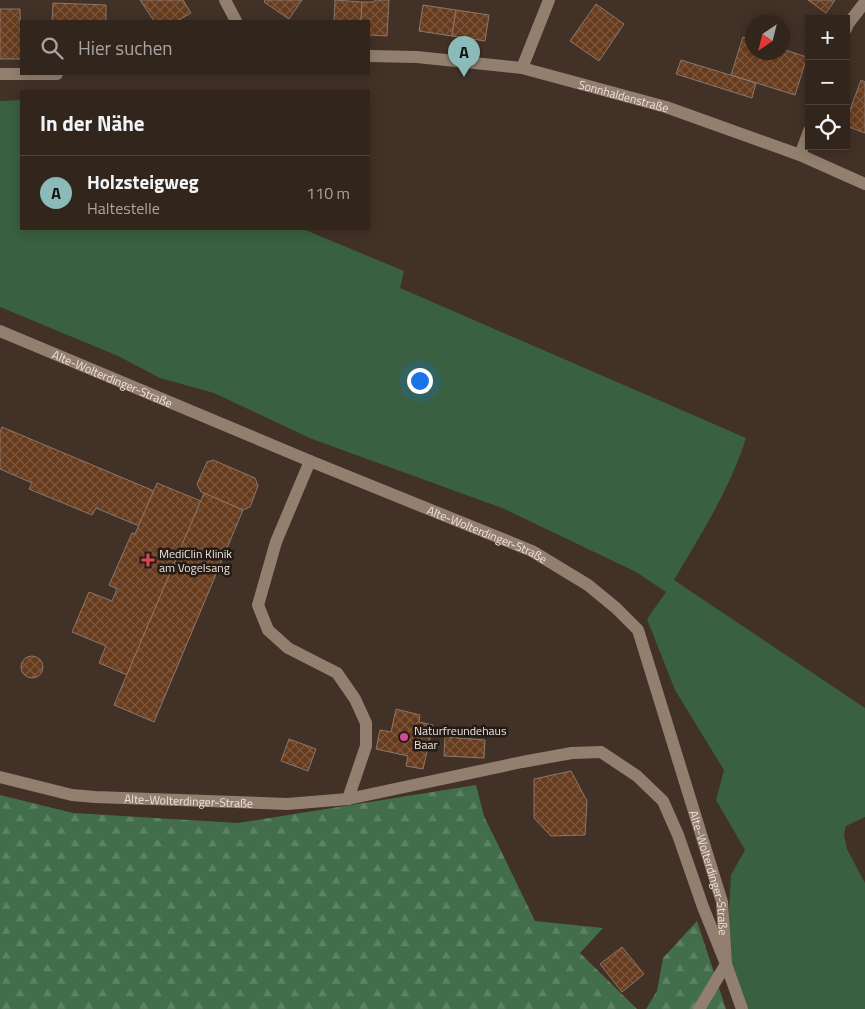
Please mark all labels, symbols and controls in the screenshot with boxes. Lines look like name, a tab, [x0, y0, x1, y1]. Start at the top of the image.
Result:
north arrow	[745, 15, 790, 60]
map controls	[805, 15, 850, 150]
button: +	[805, 15, 850, 60]
search box	[20, 20, 370, 75]
text: Hier suchen	[78, 33, 173, 62]
icon: search	[38, 34, 66, 62]
pin: A	[448, 36, 480, 77]
button: −	[805, 60, 850, 105]
street label: Sonnhaldenstraße	[576, 74, 671, 117]
button: locate	[805, 105, 850, 150]
text: In der Nähe	[40, 107, 145, 139]
text: Holzsteigweg	[87, 167, 199, 196]
text: A	[51, 181, 61, 205]
text: 110 m	[306, 181, 350, 205]
text: Haltestelle	[87, 196, 160, 220]
street label: Alte-Wolterdinger-Straße	[49, 344, 176, 412]
your location	[407, 368, 433, 394]
street label: Alte-Wolterdinger-Straße	[424, 500, 551, 568]
place label: MediClin Klinik am Vogelsang	[159, 544, 232, 577]
marker: MediClin Klinik am Vogelsang	[141, 553, 155, 567]
place label: Naturfreundehaus Baar	[414, 721, 507, 754]
marker: Naturfreundehaus Baar	[398, 731, 410, 743]
street label: Alte-Wolterdinger-Straße	[124, 789, 253, 812]
street label: Alte-Wolterdinger-Straße	[685, 808, 734, 936]

